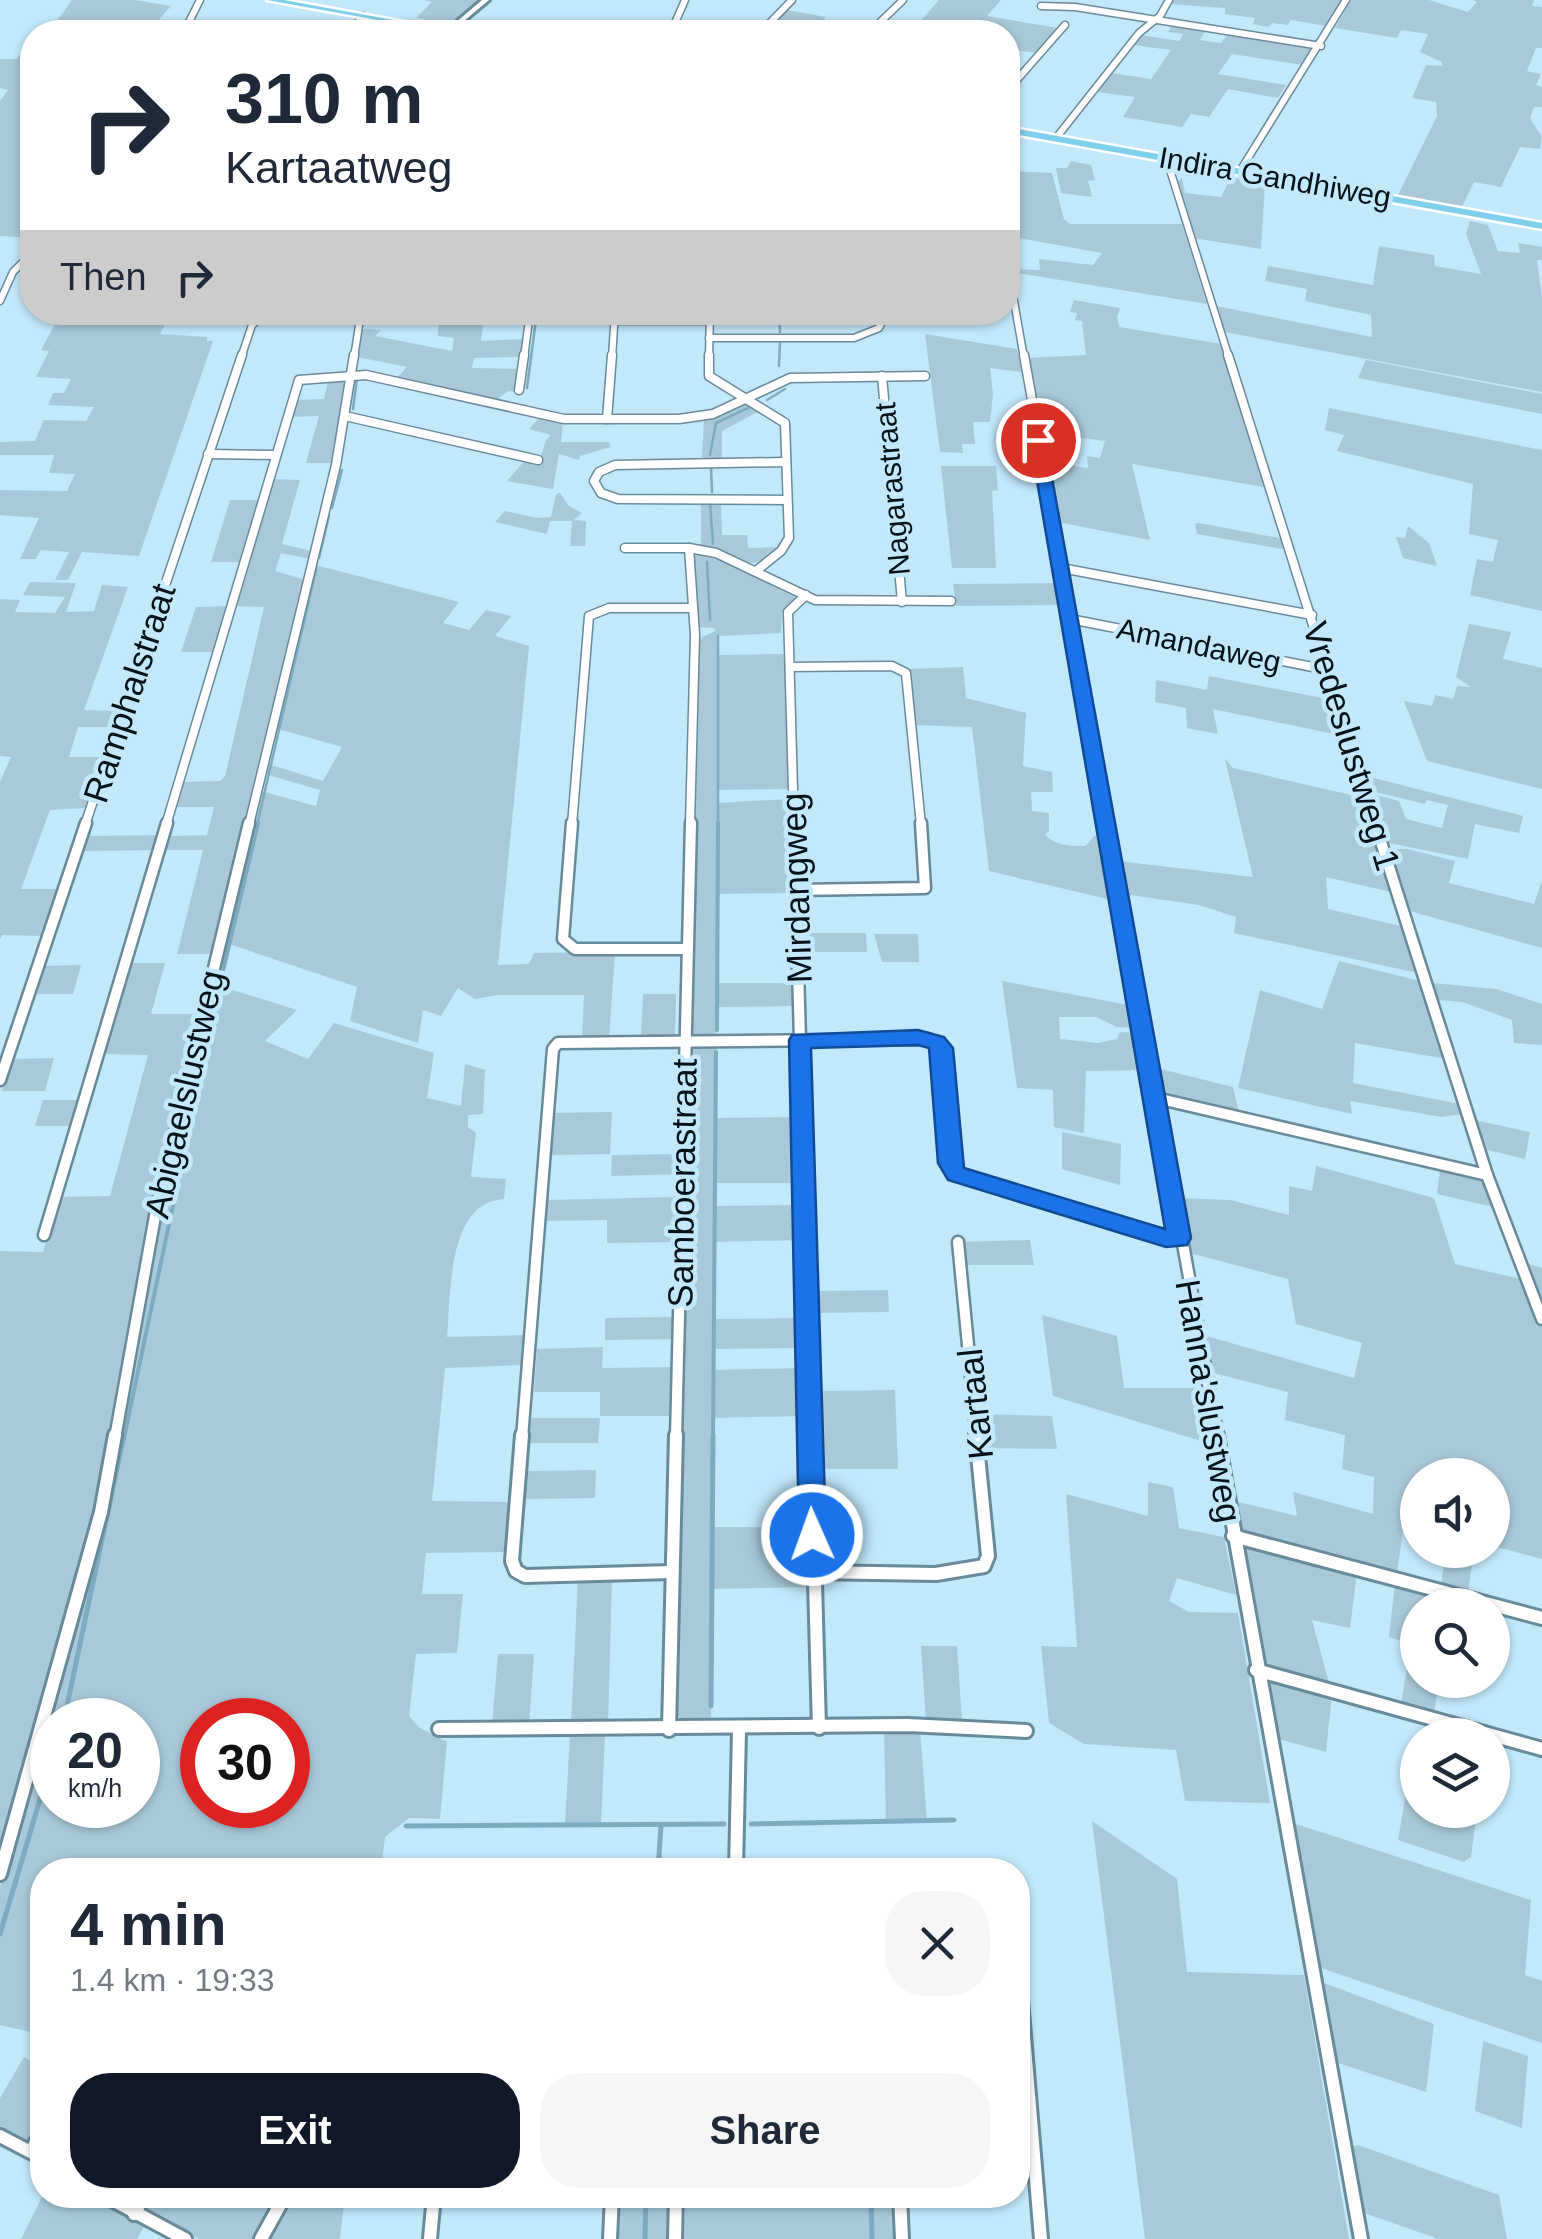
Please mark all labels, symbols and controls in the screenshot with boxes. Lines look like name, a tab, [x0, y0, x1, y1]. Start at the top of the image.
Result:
icon: right	[60, 60, 190, 190]
text: 310 m	[225, 60, 423, 138]
street label: Indira Gandhiweg	[1156, 140, 1394, 214]
text: Kartaatweg	[225, 142, 453, 193]
icon: right	[167, 250, 222, 305]
text: Then	[60, 256, 147, 298]
pin	[996, 398, 1081, 483]
street label: Nagarastraat	[868, 401, 916, 577]
icon: arrive	[1011, 413, 1066, 468]
street label: Ramphalstraat	[75, 578, 183, 807]
street label: Amandaweg	[1114, 612, 1284, 678]
street label: Vredeslustweg 1	[1296, 617, 1408, 875]
street label: Mirdangweg	[773, 792, 819, 984]
street label: Abigaelslustweg	[137, 966, 231, 1222]
street label: Samboerastraat	[660, 1058, 704, 1308]
street label: Hanna'slustweg	[1168, 1276, 1250, 1526]
street label: Kartaal	[950, 1347, 1000, 1461]
map controls	[1400, 1458, 1510, 1828]
button: sound	[1400, 1458, 1510, 1568]
position arrow	[760, 1483, 864, 1587]
button: search	[1400, 1588, 1510, 1698]
speed limit sign: 30	[180, 1698, 310, 1828]
button: layers	[1400, 1718, 1510, 1828]
text: 20	[67, 1723, 123, 1779]
text: km/h	[68, 1774, 122, 1802]
text: 4 min	[70, 1891, 227, 1958]
button: close	[885, 1891, 990, 1996]
text: 1.4 km · 19:33	[70, 1962, 275, 1998]
button: Exit	[70, 2073, 520, 2188]
button: Share	[540, 2073, 990, 2188]

